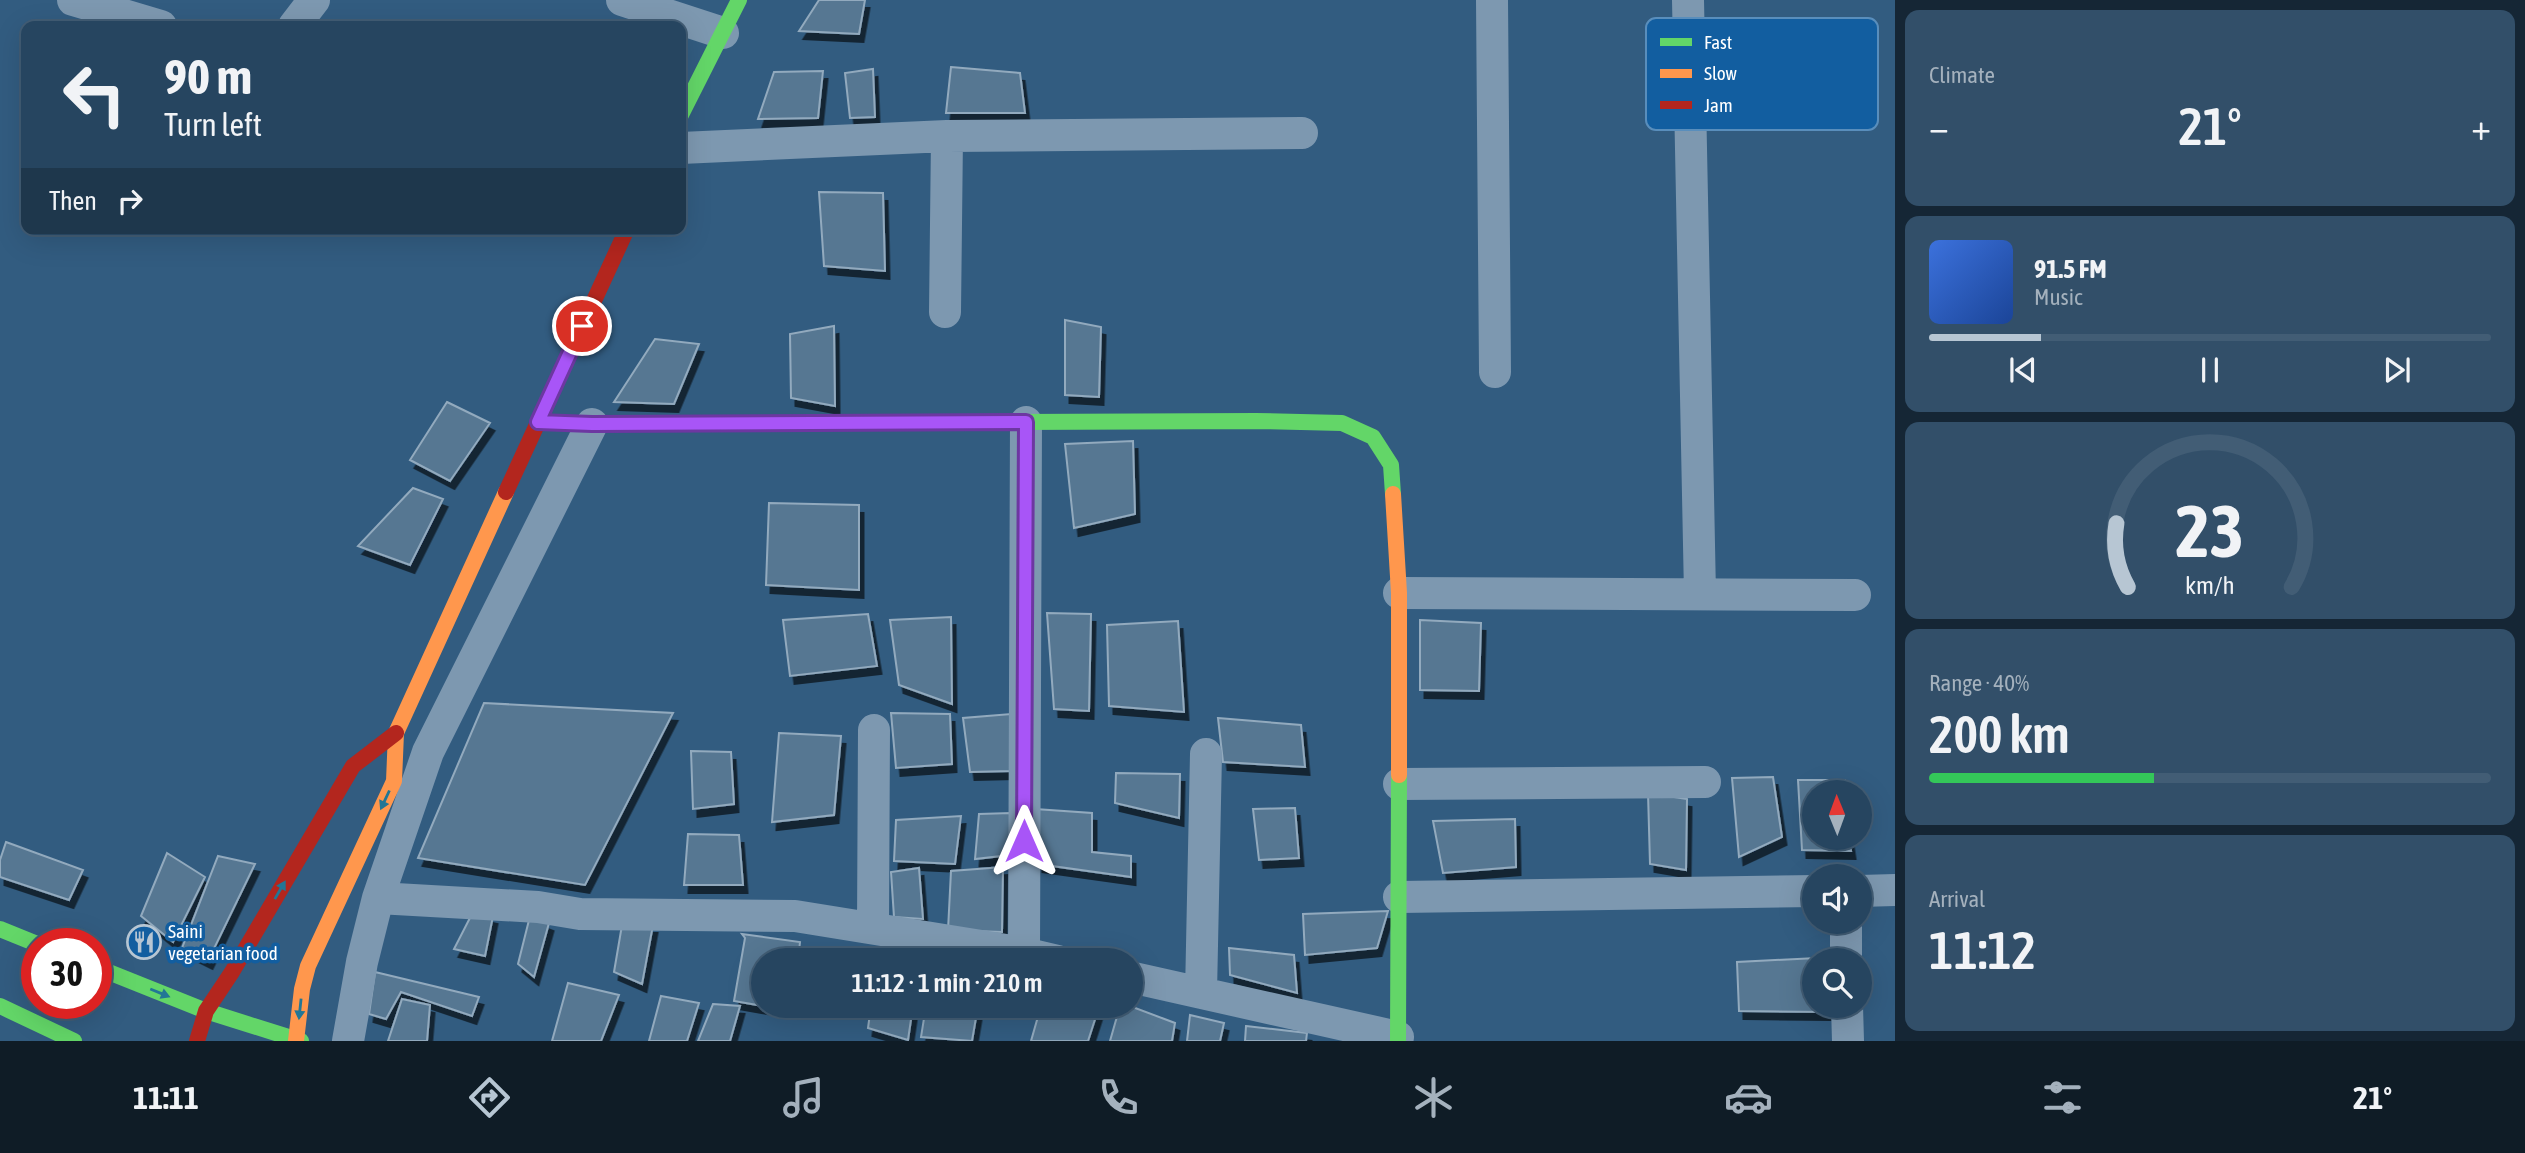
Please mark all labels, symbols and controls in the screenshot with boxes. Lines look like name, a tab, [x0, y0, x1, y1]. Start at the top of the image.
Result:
legend	[1646, 18, 1878, 130]
text: Fast	[1704, 31, 1732, 53]
text: 90 m	[164, 48, 252, 104]
icon: left	[49, 49, 140, 140]
text: Slow	[1704, 62, 1738, 84]
text: Climate	[1929, 62, 1995, 88]
text: Jam	[1704, 94, 1733, 116]
text: 21°	[2178, 96, 2242, 156]
text: −	[1929, 105, 1949, 148]
text: +	[2471, 105, 2491, 148]
text: Turn left	[164, 106, 262, 143]
icon: right	[111, 182, 149, 220]
text: Then	[49, 186, 97, 216]
text: 91.5 FM	[2034, 254, 2107, 284]
text: Music	[2034, 284, 2082, 310]
pin	[552, 296, 612, 356]
icon: arrive	[563, 307, 601, 345]
icon: previous	[2004, 351, 2042, 389]
icon: pause	[2191, 351, 2229, 389]
icon: next	[2378, 351, 2416, 389]
text: 23	[2176, 489, 2244, 572]
text: km/h	[2185, 570, 2235, 598]
text: Range · 40%	[1929, 670, 2029, 696]
text: 200 km	[1929, 704, 2070, 764]
north arrow	[1802, 780, 1872, 850]
map controls	[1802, 780, 1872, 1018]
one-way arrow	[379, 789, 390, 810]
position arrow	[987, 804, 1061, 878]
button: sound	[1802, 864, 1872, 934]
one-way arrow	[274, 881, 286, 900]
text: Arrival	[1929, 886, 1985, 912]
place label: Saini vegetarian food	[168, 920, 278, 964]
text: 11:12	[1929, 920, 2036, 980]
restaurant icon: Saini vegetarian food	[125, 923, 163, 961]
speed limit sign: 30	[21, 928, 112, 1019]
button: search	[1802, 948, 1872, 1018]
text: 11:12 · 1 min · 210 m	[852, 968, 1042, 998]
one-way arrow	[149, 987, 170, 998]
one-way arrow	[294, 998, 305, 1020]
icon: directions	[465, 1073, 514, 1122]
icon: music	[779, 1073, 828, 1122]
icon: phone	[1094, 1073, 1143, 1122]
icon: climate	[1409, 1073, 1458, 1122]
icon: car	[1724, 1073, 1773, 1122]
icon: filters	[2038, 1073, 2087, 1122]
text: 11:11	[133, 1079, 199, 1116]
text: 21°	[2353, 1079, 2392, 1116]

